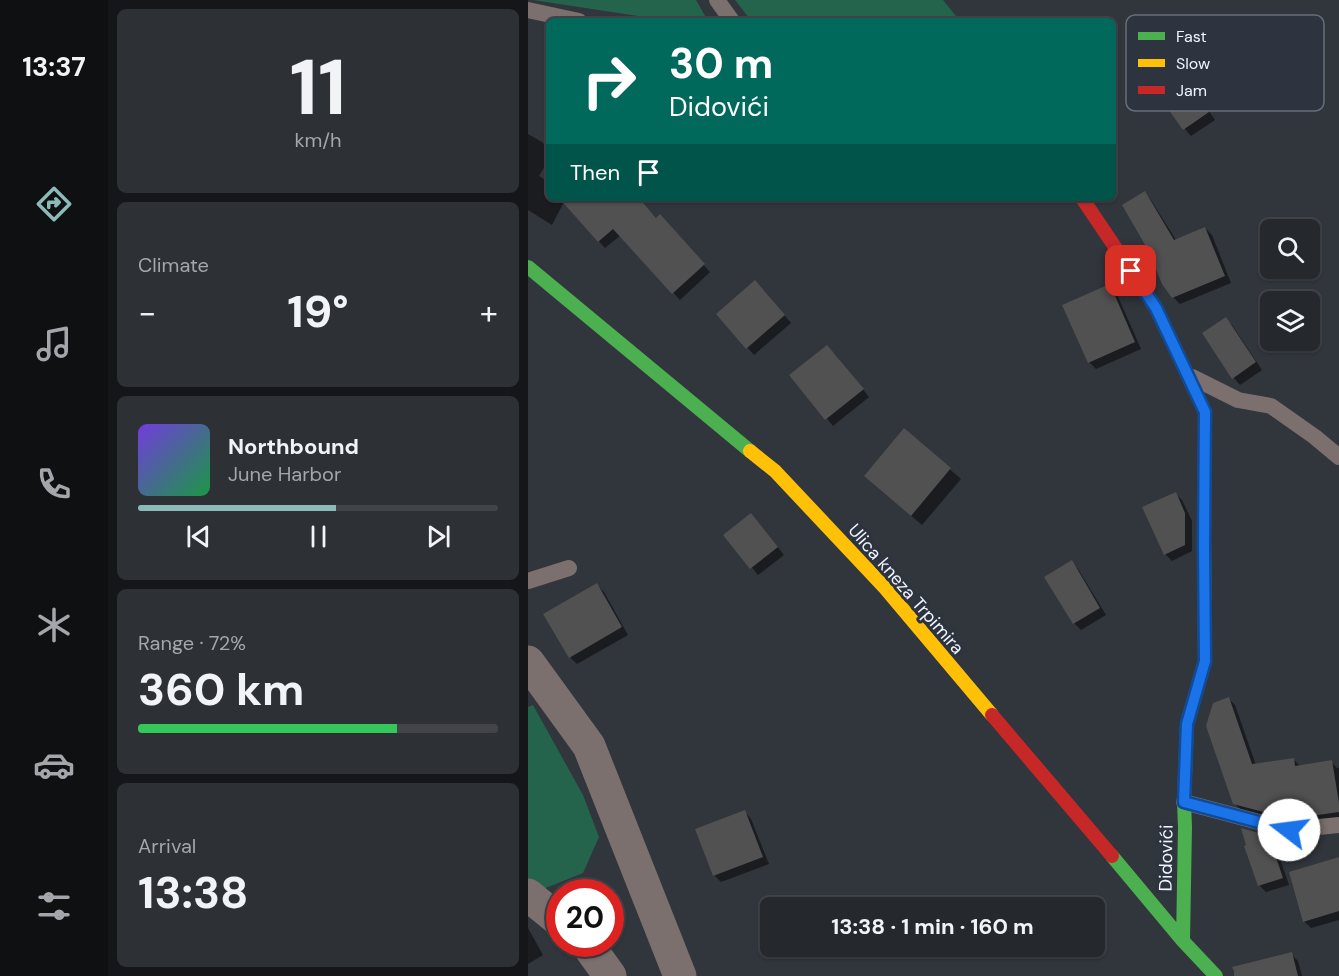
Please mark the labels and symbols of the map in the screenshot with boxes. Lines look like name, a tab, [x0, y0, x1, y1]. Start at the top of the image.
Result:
legend	[1126, 15, 1324, 111]
text: Fast	[1176, 26, 1207, 47]
text: Slow	[1176, 53, 1210, 74]
text: Jam	[1176, 80, 1207, 101]
pin	[1105, 245, 1156, 296]
street label: Ulica kneza Trpimira	[843, 519, 969, 659]
position arrow	[1257, 798, 1321, 862]
street label: Didovići	[1153, 824, 1179, 892]
speed limit sign: 20	[546, 879, 624, 957]

